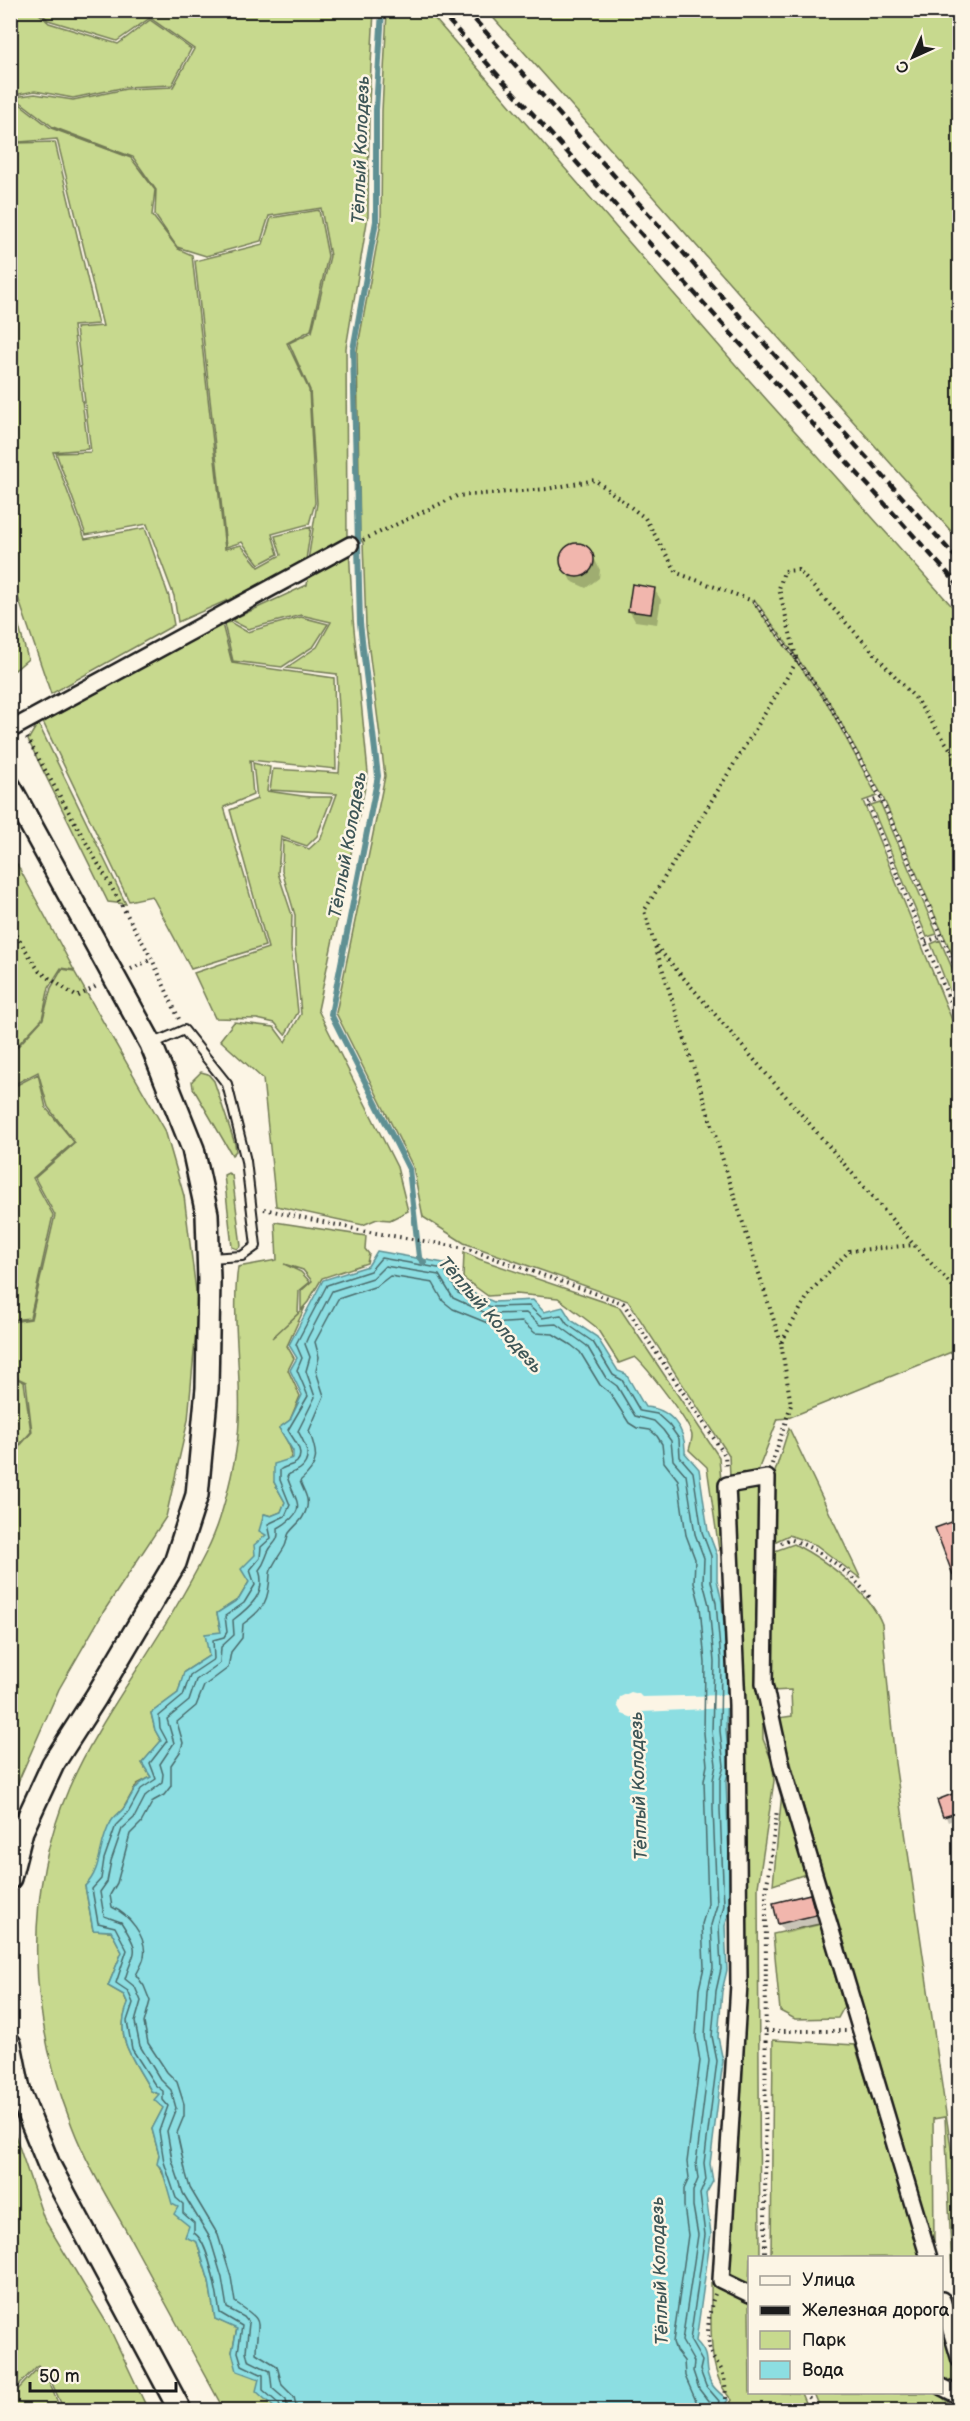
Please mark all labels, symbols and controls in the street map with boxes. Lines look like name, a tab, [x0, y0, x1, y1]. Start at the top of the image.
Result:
north arrow	[883, 27, 943, 87]
text: С	[893, 56, 914, 77]
water label: Тёплый Колодезь	[348, 75, 374, 224]
water label: Тёплый Колодезь	[325, 770, 371, 920]
water label: Тёплый Колодезь	[433, 1252, 547, 1378]
water label: Тёплый Колодезь	[626, 1711, 652, 1860]
water label: Тёплый Колодезь	[647, 2196, 673, 2345]
legend	[748, 2256, 943, 2394]
text: Улица	[802, 2270, 856, 2291]
text: Железная дорога	[802, 2300, 950, 2321]
text: Парк	[802, 2330, 846, 2351]
scale bar	[30, 2355, 176, 2393]
text: Вода	[802, 2360, 844, 2381]
text: 50 m	[39, 2366, 80, 2387]

